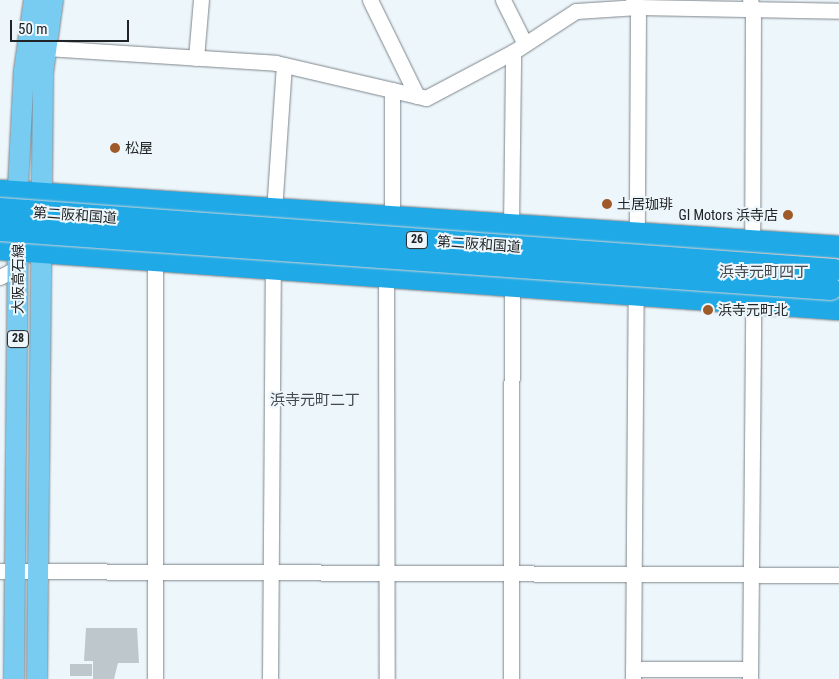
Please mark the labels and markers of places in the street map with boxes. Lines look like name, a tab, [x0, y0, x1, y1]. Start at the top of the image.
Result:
place label: 松屋	[125, 140, 153, 156]
marker: 松屋	[109, 142, 121, 154]
place label: 土居珈琲	[617, 196, 673, 212]
marker: 土居珈琲	[601, 198, 613, 210]
place label: GI Motors 浜寺店	[679, 207, 778, 223]
marker: GI Motors 浜寺店	[782, 209, 794, 221]
place label: 浜寺元町北	[718, 302, 788, 318]
marker: 浜寺元町北	[702, 304, 714, 316]

